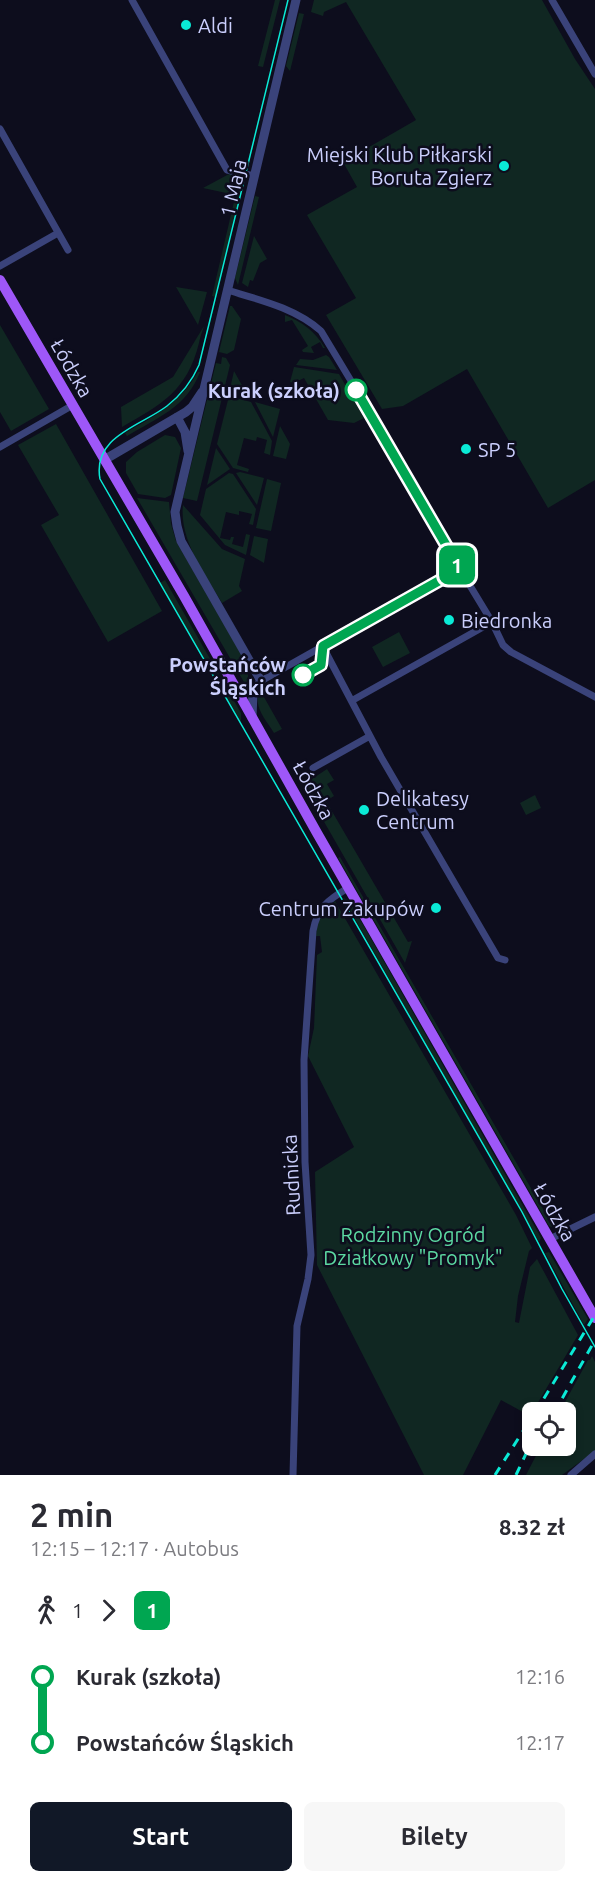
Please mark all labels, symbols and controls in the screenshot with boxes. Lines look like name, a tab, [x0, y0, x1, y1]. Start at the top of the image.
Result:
place label: Aldi	[198, 14, 233, 37]
marker: Aldi	[179, 18, 193, 32]
place label: Miejski Klub Piłkarski Boruta Zgierz	[307, 143, 492, 189]
street label: 1 Maja	[215, 157, 251, 219]
marker: Miejski Klub Piłkarski Boruta Zgierz	[497, 159, 511, 173]
street label: Łódzka	[46, 335, 98, 401]
place label: Kurak (szkoła)	[208, 379, 340, 402]
marker: Kurak (szkoła)	[345, 379, 367, 401]
place label: SP 5	[478, 438, 516, 461]
marker: SP 5	[459, 442, 473, 456]
line badge: 1	[438, 546, 476, 584]
text: 1	[451, 553, 463, 577]
place label: Biedronka	[461, 609, 552, 632]
marker: Biedronka	[442, 613, 456, 627]
place label: Powstańców Śląskich	[169, 653, 286, 699]
marker: Powstańców Śląskich	[292, 664, 314, 686]
street label: Łódzka	[289, 757, 339, 823]
place label: Delikatesy Centrum	[376, 787, 469, 833]
marker: Delikatesy Centrum	[357, 803, 371, 817]
place label: Centrum Zakupów	[259, 897, 424, 920]
marker: Centrum Zakupów	[429, 901, 443, 915]
street label: Rudnicka	[277, 1134, 305, 1216]
street label: Łódzka	[529, 1179, 581, 1245]
park label: Rodzinny Ogród Działkowy "Promyk"	[323, 1223, 503, 1269]
map controls	[522, 1402, 576, 1456]
button: locate	[522, 1402, 576, 1456]
text: 2 min	[30, 1496, 113, 1533]
text: 8.32 zł	[499, 1514, 565, 1539]
text: 12:15 – 12:17 · Autobus	[30, 1537, 239, 1560]
icon: walk	[30, 1594, 63, 1627]
icon: forward	[92, 1594, 125, 1627]
text: 1	[146, 1598, 158, 1622]
text: 1	[72, 1599, 83, 1622]
text: Kurak (szkoła)	[76, 1664, 221, 1689]
text: 12:16	[515, 1665, 565, 1688]
text: Powstańców Śląskich	[76, 1730, 294, 1755]
text: 12:17	[515, 1731, 565, 1754]
button: Start	[30, 1802, 292, 1871]
button: Bilety	[304, 1802, 565, 1871]

